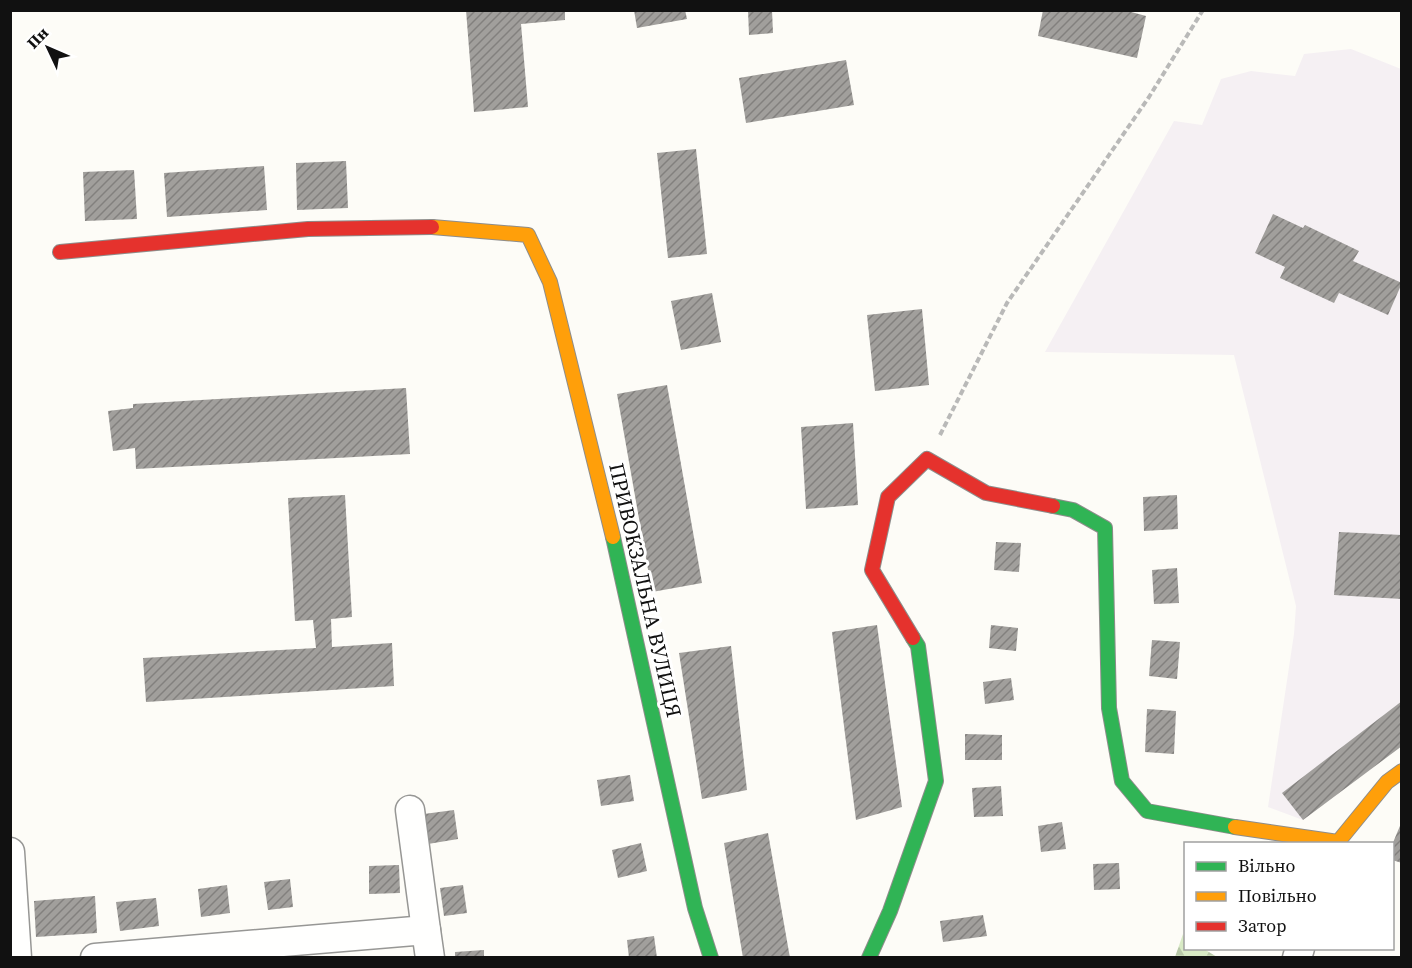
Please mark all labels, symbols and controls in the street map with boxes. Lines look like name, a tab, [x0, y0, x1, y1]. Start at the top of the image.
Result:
north arrow	[18, 18, 78, 78]
text: Пн	[22, 22, 53, 53]
street label: ПРИВОКЗАЛЬНА ВУЛИЦЯ	[602, 460, 689, 720]
legend	[1184, 842, 1394, 950]
text: Вільно	[1238, 853, 1295, 878]
text: Повільно	[1238, 883, 1317, 908]
text: Затор	[1238, 913, 1286, 938]

